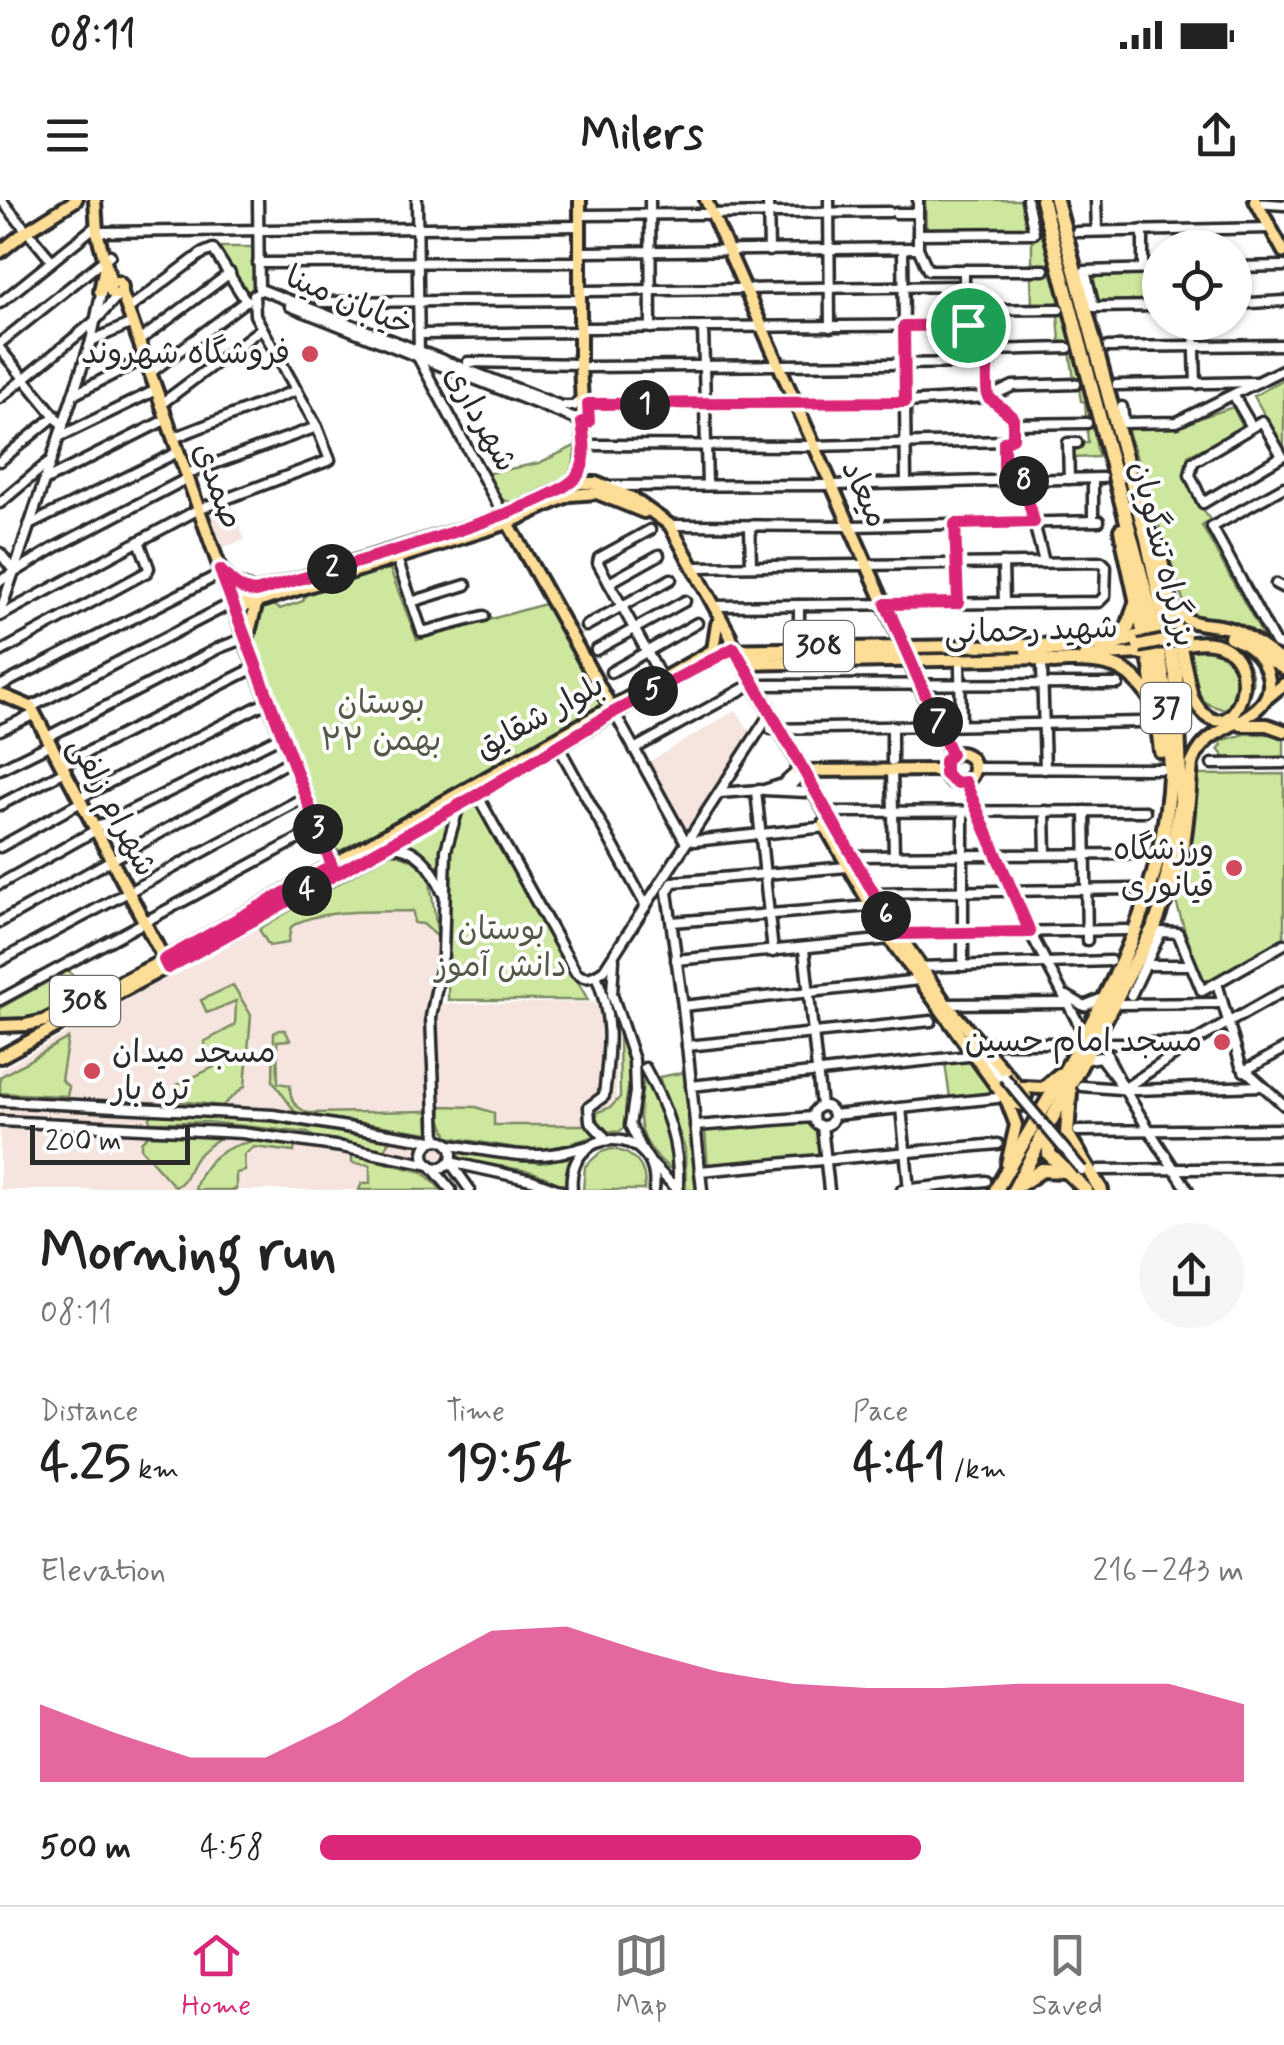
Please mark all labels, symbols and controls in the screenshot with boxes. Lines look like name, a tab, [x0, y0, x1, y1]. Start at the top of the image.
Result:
text: 08:11	[50, 11, 136, 60]
text: Milers	[580, 106, 704, 165]
icon: menu	[40, 108, 95, 163]
icon: share	[1189, 108, 1244, 163]
map controls	[1142, 230, 1252, 340]
button: locate	[1142, 230, 1252, 340]
street label: خیابان مینا	[279, 256, 419, 348]
pin	[926, 283, 1011, 368]
icon: arrive	[941, 298, 996, 353]
place label: فروشگاه شهروند	[81, 333, 290, 375]
marker: فروشگاه شهروند	[299, 343, 321, 365]
street label: شهرداری	[434, 358, 526, 480]
pin: 1	[620, 380, 670, 430]
text: 1	[639, 386, 651, 423]
street label: صمدی	[182, 437, 252, 535]
street label: میعاد	[830, 453, 898, 535]
pin: 8	[999, 456, 1049, 506]
street label: بزرگراه تندگویان	[1119, 457, 1205, 651]
text: 8	[1016, 462, 1032, 499]
pin: 2	[307, 544, 357, 594]
text: 2	[325, 550, 339, 587]
street label: شهید رحمانی	[943, 607, 1119, 655]
road number: 308	[784, 621, 854, 671]
street label: بلوار شقایق	[468, 664, 612, 770]
pin: 5	[628, 666, 678, 716]
text: 5	[645, 672, 661, 709]
park label: بوستان ۲۲ بهمن	[321, 683, 441, 762]
road number: 37	[1141, 683, 1191, 733]
pin: 7	[913, 697, 963, 747]
text: 7	[930, 703, 947, 740]
street label: شهرام زلفی	[56, 730, 166, 885]
pin: 3	[293, 804, 343, 854]
text: 3	[312, 810, 324, 847]
place label: ورزشگاه قیانوری	[1113, 829, 1214, 908]
marker: ورزشگاه قیانوری	[1223, 857, 1245, 879]
pin: 4	[282, 866, 332, 916]
text: 4	[299, 872, 315, 909]
pin: 6	[861, 891, 911, 941]
text: 6	[879, 897, 893, 934]
park label: بوستان دانش آموز	[432, 909, 567, 988]
road number: 308	[50, 976, 120, 1026]
place label: مسجد امام حسین	[965, 1021, 1202, 1064]
marker: مسجد امام حسین	[1211, 1031, 1233, 1053]
place label: مسجد میدان تره بار	[109, 1032, 276, 1111]
marker: مسجد میدان تره بار	[81, 1060, 103, 1082]
scale bar	[30, 1120, 190, 1164]
text: 200 m	[45, 1124, 121, 1161]
text: Morning run	[40, 1218, 337, 1290]
button: share	[1139, 1223, 1244, 1328]
text: 08:11	[40, 1292, 112, 1334]
text: Distance	[40, 1394, 138, 1431]
text: Time	[446, 1394, 505, 1431]
text: Pace	[853, 1394, 908, 1431]
text: 4.25	[40, 1431, 131, 1497]
text: 19:54	[446, 1431, 572, 1497]
text: 4:41	[853, 1431, 946, 1497]
text: km	[131, 1452, 179, 1489]
text: /km	[946, 1452, 1006, 1489]
text: Elevation	[40, 1550, 166, 1592]
text: 216–243 m	[1093, 1550, 1244, 1592]
text: 500 m	[40, 1827, 131, 1869]
text: 4:58	[200, 1827, 264, 1869]
tab: Home	[181, 1928, 251, 2025]
tab: Map	[614, 1928, 669, 2025]
tab: Saved	[1032, 1928, 1103, 2025]

